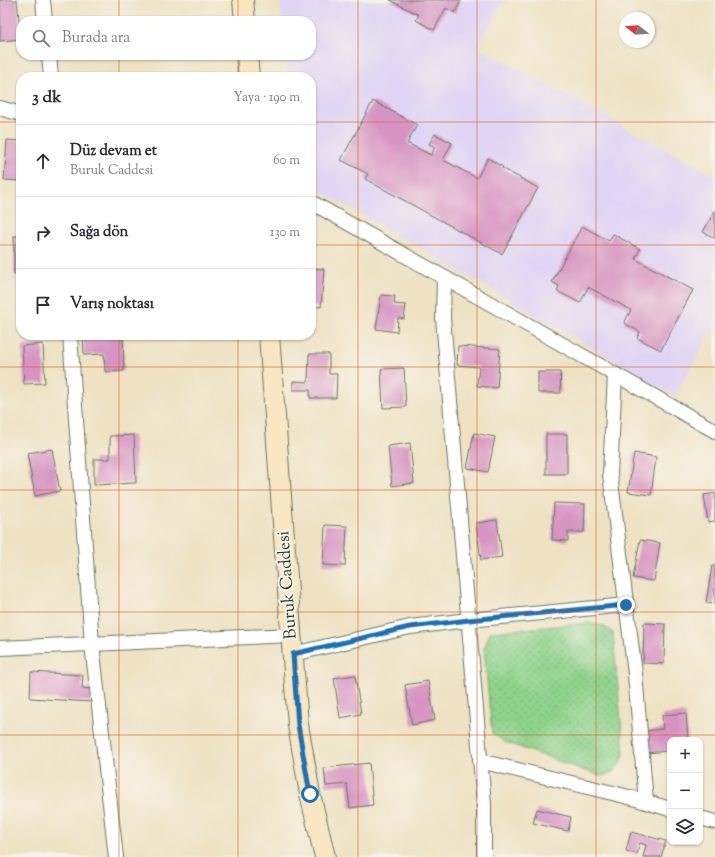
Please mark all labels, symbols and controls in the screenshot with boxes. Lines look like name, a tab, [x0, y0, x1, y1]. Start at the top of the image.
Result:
north arrow	[619, 12, 655, 48]
search box	[16, 16, 316, 60]
icon: search	[30, 27, 52, 49]
text: Burada ara	[62, 28, 130, 49]
text: 3 dk	[32, 86, 62, 110]
text: Yaya · 190 m	[234, 89, 300, 107]
text: Düz devam et	[70, 141, 157, 162]
icon: ahead	[32, 150, 54, 172]
text: 60 m	[273, 152, 300, 170]
text: Buruk Caddesi	[70, 162, 153, 180]
icon: right	[32, 222, 54, 244]
text: Sağa dön	[70, 222, 128, 243]
text: 130 m	[270, 224, 300, 242]
icon: arrive	[32, 294, 54, 316]
text: Varış noktası	[70, 294, 154, 315]
street label: Buruk Caddesi	[272, 530, 304, 640]
route end	[617, 596, 635, 614]
map controls	[667, 737, 703, 845]
button: +	[667, 737, 703, 773]
button: −	[667, 773, 703, 809]
route start	[301, 785, 319, 803]
button: layers	[667, 809, 703, 845]

